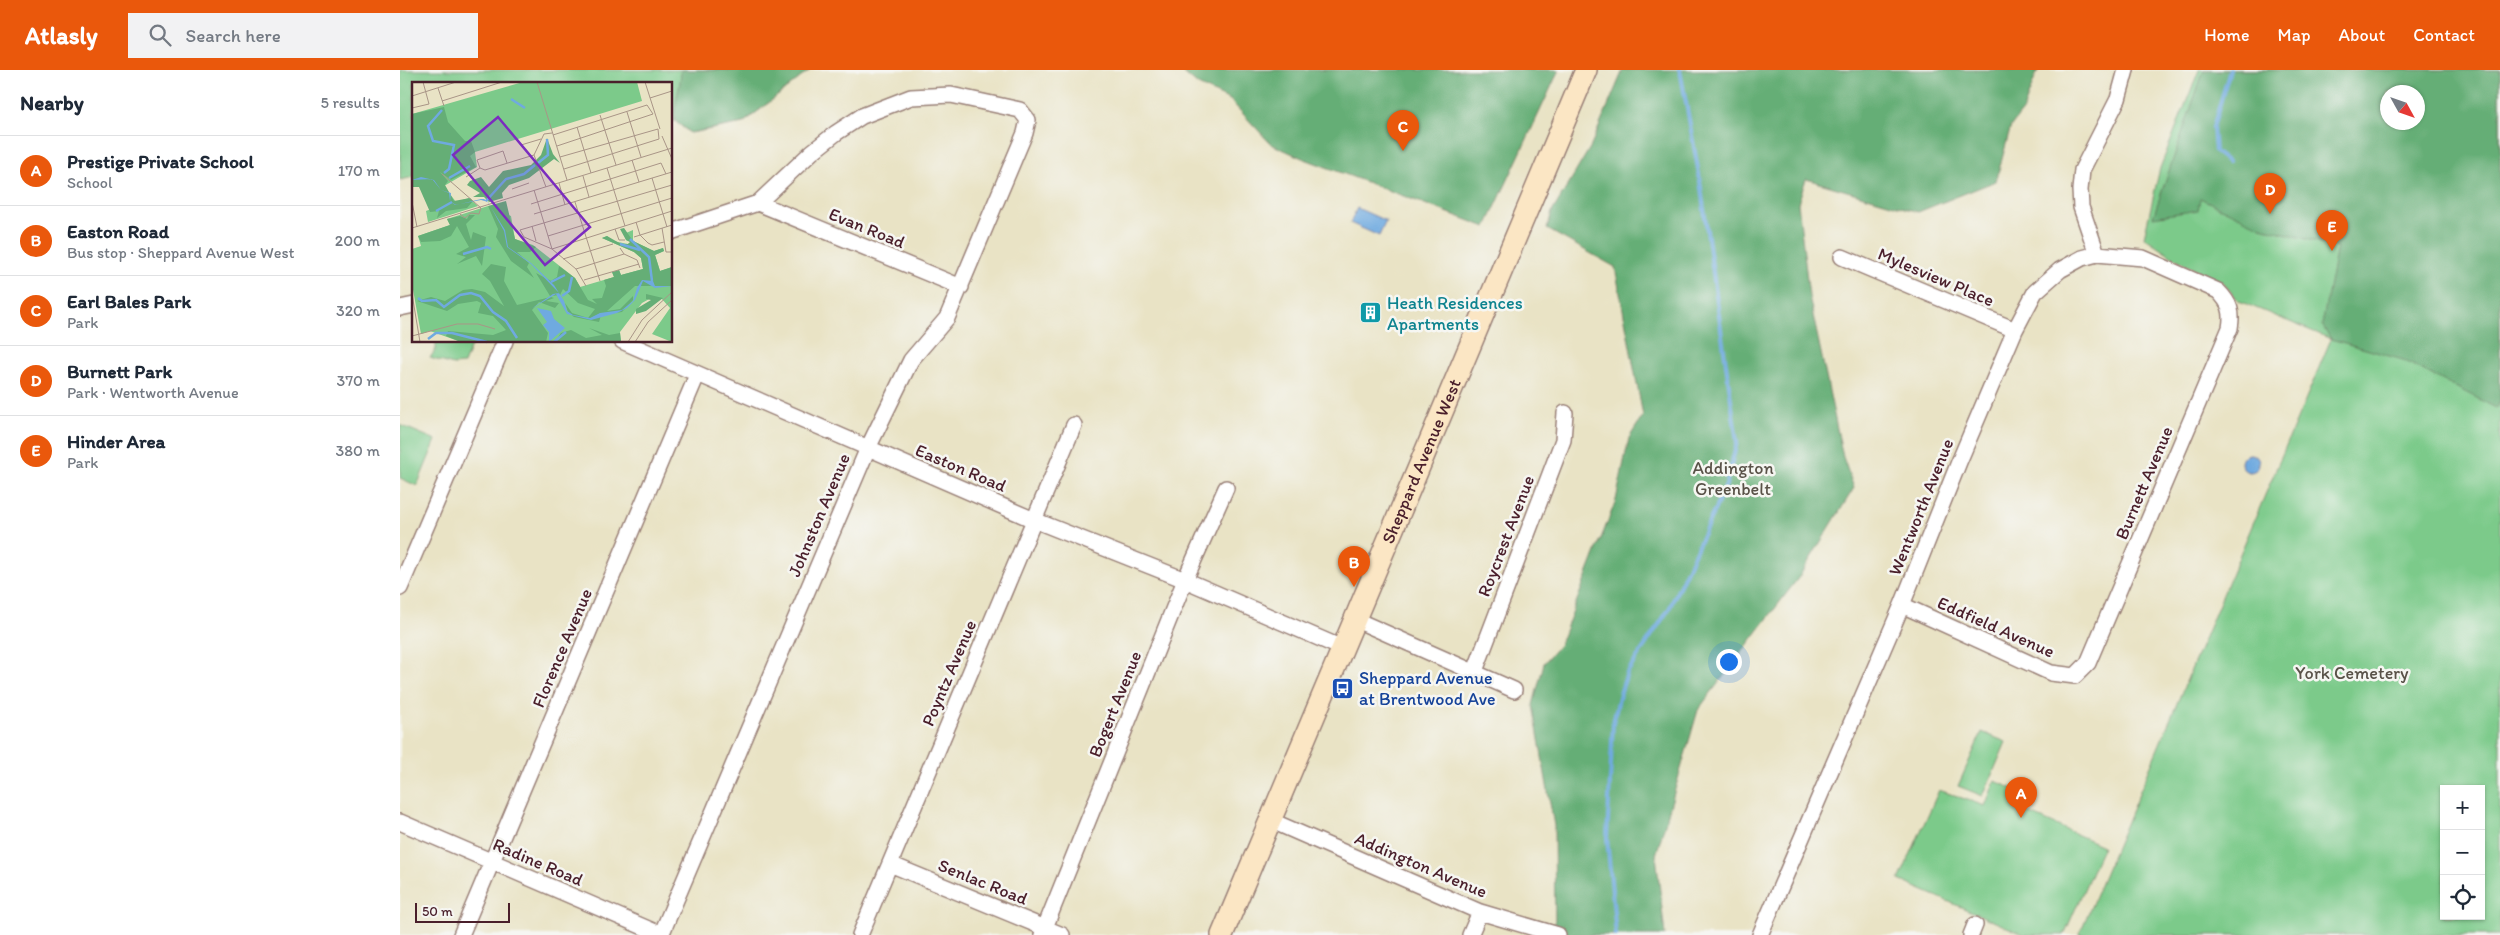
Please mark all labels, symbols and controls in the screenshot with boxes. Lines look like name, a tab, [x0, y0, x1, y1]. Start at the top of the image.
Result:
search box	[128, 13, 478, 58]
text: Atlasly	[25, 21, 98, 50]
icon: search	[146, 21, 174, 49]
text: Search here	[186, 24, 281, 47]
text: Home	[2204, 24, 2250, 46]
text: Map	[2278, 24, 2311, 46]
text: About	[2339, 24, 2385, 46]
text: Contact	[2413, 24, 2475, 46]
inset map	[412, 82, 672, 342]
north arrow	[2380, 85, 2425, 130]
text: Nearby	[20, 90, 84, 115]
text: 5 results	[320, 93, 380, 112]
pin: C	[1387, 110, 1419, 151]
text: Prestige Private School	[67, 150, 254, 173]
text: A	[31, 161, 41, 180]
text: 170 m	[338, 161, 380, 180]
text: School	[67, 173, 113, 192]
pin: D	[2254, 173, 2286, 214]
street label: Evan Road	[826, 203, 908, 253]
pin: E	[2316, 210, 2348, 251]
text: Easton Road	[67, 220, 169, 243]
text: B	[31, 231, 41, 250]
text: 200 m	[335, 231, 380, 250]
text: Bus stop · Sheppard Avenue West	[67, 243, 295, 262]
street label: Mylesview Place	[1875, 243, 1997, 311]
text: Earl Bales Park	[67, 290, 191, 313]
place label: Heath Residences Apartments	[1387, 292, 1523, 335]
text: C	[31, 301, 41, 320]
text: 320 m	[336, 301, 380, 320]
building icon: Heath Residences Apartments	[1359, 301, 1383, 325]
text: Park	[67, 313, 98, 332]
text: Burnett Park	[67, 360, 172, 383]
text: D	[31, 371, 41, 390]
text: 370 m	[336, 371, 380, 390]
street label: Sheppard Avenue West	[1377, 375, 1466, 547]
text: Park · Wentworth Avenue	[67, 383, 239, 402]
street label: Burnett Avenue	[2110, 423, 2178, 543]
text: Hinder Area	[67, 430, 166, 453]
street label: Wentworth Avenue	[1884, 435, 1958, 579]
street label: Easton Road	[912, 439, 1010, 497]
text: E	[32, 441, 40, 460]
text: 380 m	[336, 441, 380, 460]
street label: Johnston Avenue	[783, 450, 855, 580]
text: Park	[67, 453, 98, 472]
park label: Addington Greenbelt	[1692, 457, 1774, 500]
street label: Roycrest Avenue	[1473, 472, 1539, 600]
pin: B	[1338, 546, 1370, 587]
street label: Florence Avenue	[527, 585, 597, 711]
street label: Eddfield Avenue	[1934, 591, 2058, 663]
street label: Poyntz Avenue	[917, 617, 981, 729]
street label: Bogert Avenue	[1084, 648, 1146, 760]
your location	[1716, 649, 1742, 675]
park label: York Cemetery	[2295, 662, 2409, 684]
place label: Sheppard Avenue at Brentwood Ave	[1359, 667, 1496, 710]
bus stop icon: Sheppard Avenue at Brentwood Ave	[1331, 676, 1355, 700]
pin: A	[2005, 777, 2037, 818]
map controls	[2440, 785, 2485, 920]
button: +	[2440, 785, 2485, 830]
street label: Addington Avenue	[1352, 827, 1490, 903]
button: −	[2440, 830, 2485, 875]
street label: Radine Road	[490, 833, 587, 891]
street label: Senlac Road	[935, 854, 1031, 910]
button: locate	[2440, 875, 2485, 920]
scale bar	[415, 900, 510, 923]
text: 50 m	[422, 903, 453, 920]

